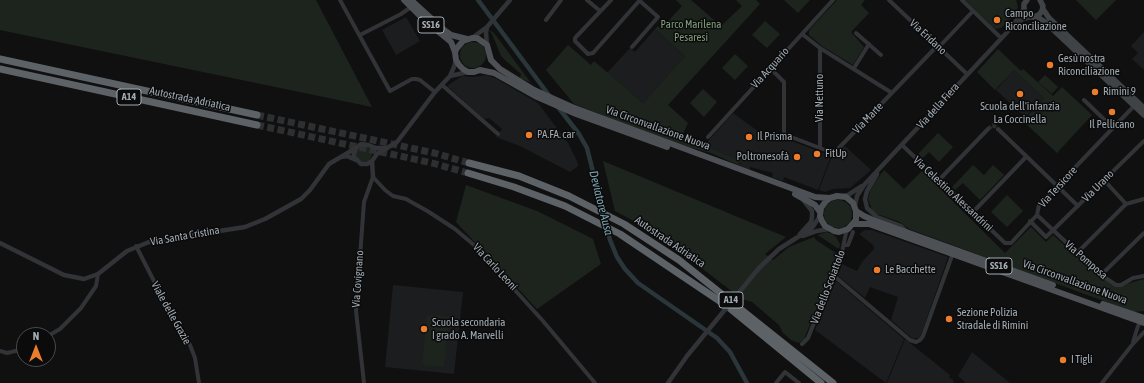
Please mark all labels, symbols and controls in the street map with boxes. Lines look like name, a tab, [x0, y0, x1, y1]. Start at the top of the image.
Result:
place label: Campo Riconciliazione	[1005, 7, 1067, 33]
marker: Campo Riconciliazione	[992, 15, 1002, 25]
road number: SS16	[418, 17, 444, 33]
street label: Via Eridano	[907, 17, 949, 57]
park label: Parco Marilena Pesaresi	[661, 18, 721, 44]
street label: Via Acquario	[748, 45, 792, 91]
place label: Gesù nostra Riconciliazione	[1058, 52, 1120, 78]
marker: Gesù nostra Riconciliazione	[1045, 60, 1055, 70]
street label: Via Nettuno	[813, 74, 827, 122]
street label: Via della Fiera	[914, 80, 962, 132]
street label: Autostrada Adriatica	[148, 84, 232, 114]
place label: Rimini 9	[1103, 85, 1136, 99]
marker: Rimini 9	[1090, 87, 1100, 97]
road number: A14	[117, 89, 141, 105]
marker: Scuola dell'infanzia La Coccinella	[1015, 89, 1025, 99]
street label: Via Marte	[850, 100, 886, 136]
place label: Scuola dell'infanzia La Coccinella	[980, 100, 1060, 126]
street label: Via Circonvallazione Nuova	[604, 103, 712, 153]
marker: Il Pellicano	[1107, 107, 1117, 117]
place label: Il Pellicano	[1089, 118, 1135, 132]
place label: PA.FA. car	[537, 128, 575, 142]
marker: PA.FA. car	[524, 130, 534, 140]
place label: Il Prisma	[757, 130, 792, 144]
marker: Il Prisma	[744, 132, 754, 142]
place label: FitUp	[825, 147, 847, 161]
marker: FitUp	[812, 149, 822, 159]
place label: Poltronesofà	[737, 150, 789, 164]
marker: Poltronesofà	[792, 152, 802, 162]
street label: Via Celestino Alessandrini	[910, 154, 996, 234]
street label: Via Tersicore	[1036, 164, 1080, 210]
street label: Via Urano	[1079, 167, 1117, 205]
water label: Deviatore Ausa	[586, 169, 616, 237]
street label: Autostrada Adriatica	[632, 214, 708, 270]
street label: Via Santa Cristina	[149, 223, 221, 249]
street label: Via Pomposa	[1062, 238, 1110, 282]
street label: Via Carlo Leoni	[470, 241, 520, 293]
street label: Via dello Scoiattolo	[808, 248, 848, 326]
street label: Via Covignano	[349, 250, 367, 308]
street label: Via Circonvallazione Nuova	[1021, 257, 1129, 307]
road number: SS16	[986, 258, 1012, 274]
place label: Le Bacchette	[885, 263, 936, 277]
marker: Le Bacchette	[872, 265, 882, 275]
street label: Viale delle Grazie	[148, 279, 194, 347]
road number: A14	[719, 292, 743, 308]
place label: Sezione Polizia Stradale di Rimini	[957, 306, 1028, 332]
marker: Sezione Polizia Stradale di Rimini	[944, 314, 954, 324]
place label: Scuola secondaria I grado A. Marvelli	[432, 316, 505, 342]
marker: Scuola secondaria I grado A. Marvelli	[419, 324, 429, 334]
north arrow	[16, 327, 56, 367]
text: N	[33, 330, 39, 342]
place label: I Tigli	[1071, 353, 1093, 367]
marker: I Tigli	[1058, 355, 1068, 365]

